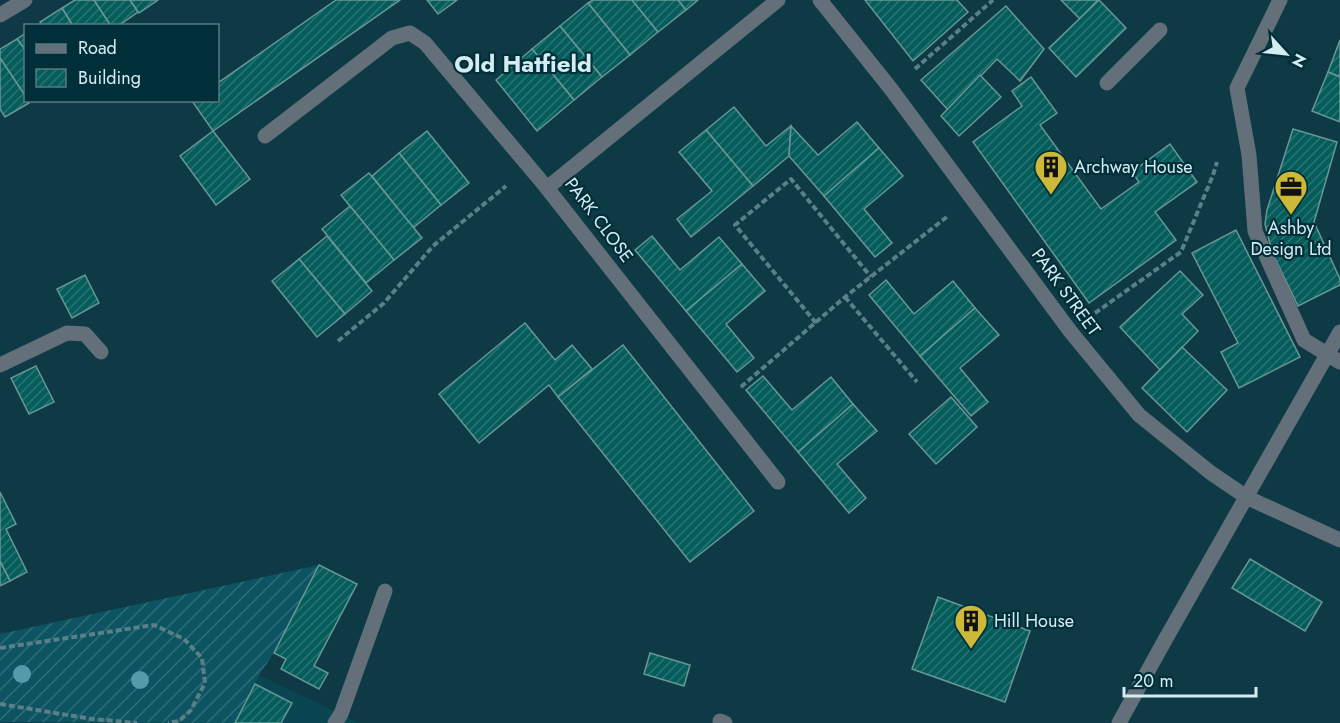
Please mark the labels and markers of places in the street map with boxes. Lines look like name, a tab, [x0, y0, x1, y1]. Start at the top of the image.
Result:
building icon: Archway House	[1033, 149, 1069, 196]
place label: Archway House	[1074, 154, 1193, 180]
office icon: Ashby Design Ltd	[1273, 169, 1309, 216]
place label: Ashby Design Ltd	[1250, 215, 1332, 262]
building icon: Hill House	[953, 603, 989, 650]
place label: Hill House	[994, 608, 1074, 634]

